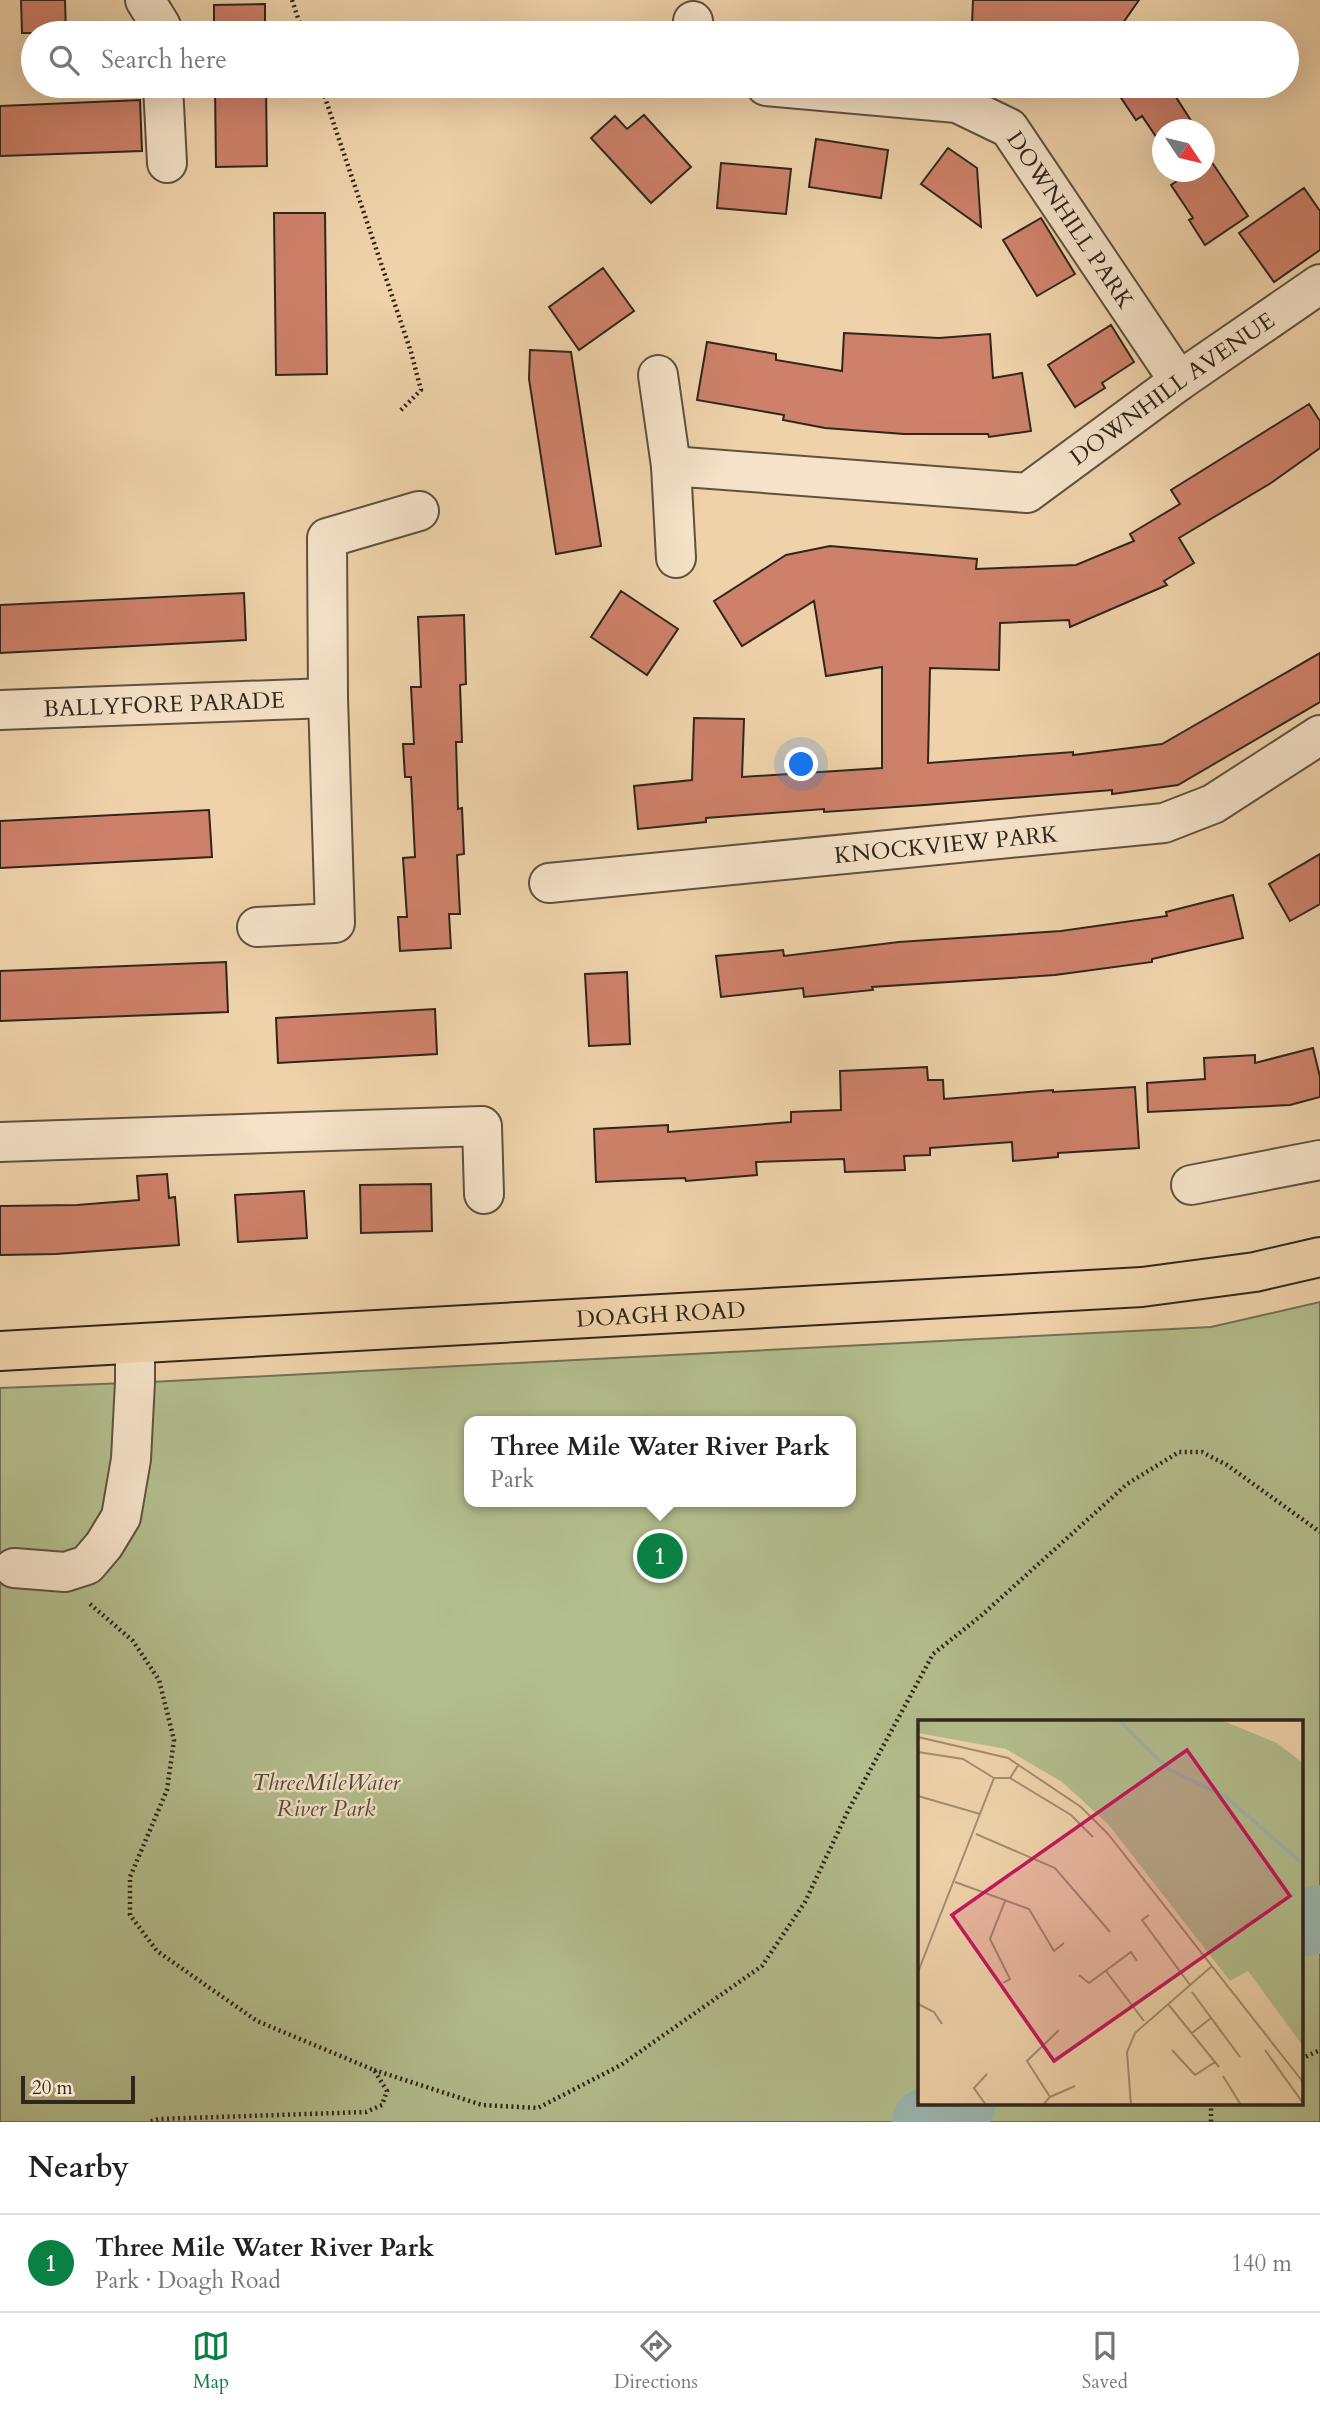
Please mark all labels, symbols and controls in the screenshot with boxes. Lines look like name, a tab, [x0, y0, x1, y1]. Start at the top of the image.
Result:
search box	[21, 21, 1299, 98]
icon: search	[45, 41, 83, 79]
text: Search here	[101, 42, 227, 77]
north arrow	[1152, 119, 1215, 182]
street label: DOWNHILL PARK	[1000, 125, 1142, 315]
street label: DOWNHILL AVENUE	[1063, 304, 1280, 472]
street label: BALLYFORE PARADE	[43, 684, 285, 724]
your location	[784, 747, 818, 781]
street label: KNOCKVIEW PARK	[833, 818, 1060, 871]
street label: DOAGH ROAD	[575, 1294, 746, 1334]
popup	[464, 1416, 856, 1507]
text: Three Mile Water River Park	[490, 1429, 830, 1464]
text: Park	[490, 1464, 535, 1495]
pin: 1	[637, 1530, 683, 1582]
inset map	[918, 1720, 1302, 2104]
park label: ThreeMileWater River Park	[252, 1767, 401, 1824]
scale bar	[21, 2073, 135, 2105]
text: 20 m	[32, 2075, 73, 2101]
text: Nearby	[28, 2147, 129, 2188]
text: Three Mile Water River Park	[95, 2230, 434, 2265]
text: 1	[45, 2248, 57, 2279]
text: 140 m	[1231, 2248, 1292, 2279]
text: Park · Doagh Road	[95, 2265, 281, 2296]
tab: Map	[192, 2327, 230, 2395]
tab: Directions	[614, 2327, 698, 2395]
tab: Saved	[1082, 2327, 1128, 2395]

